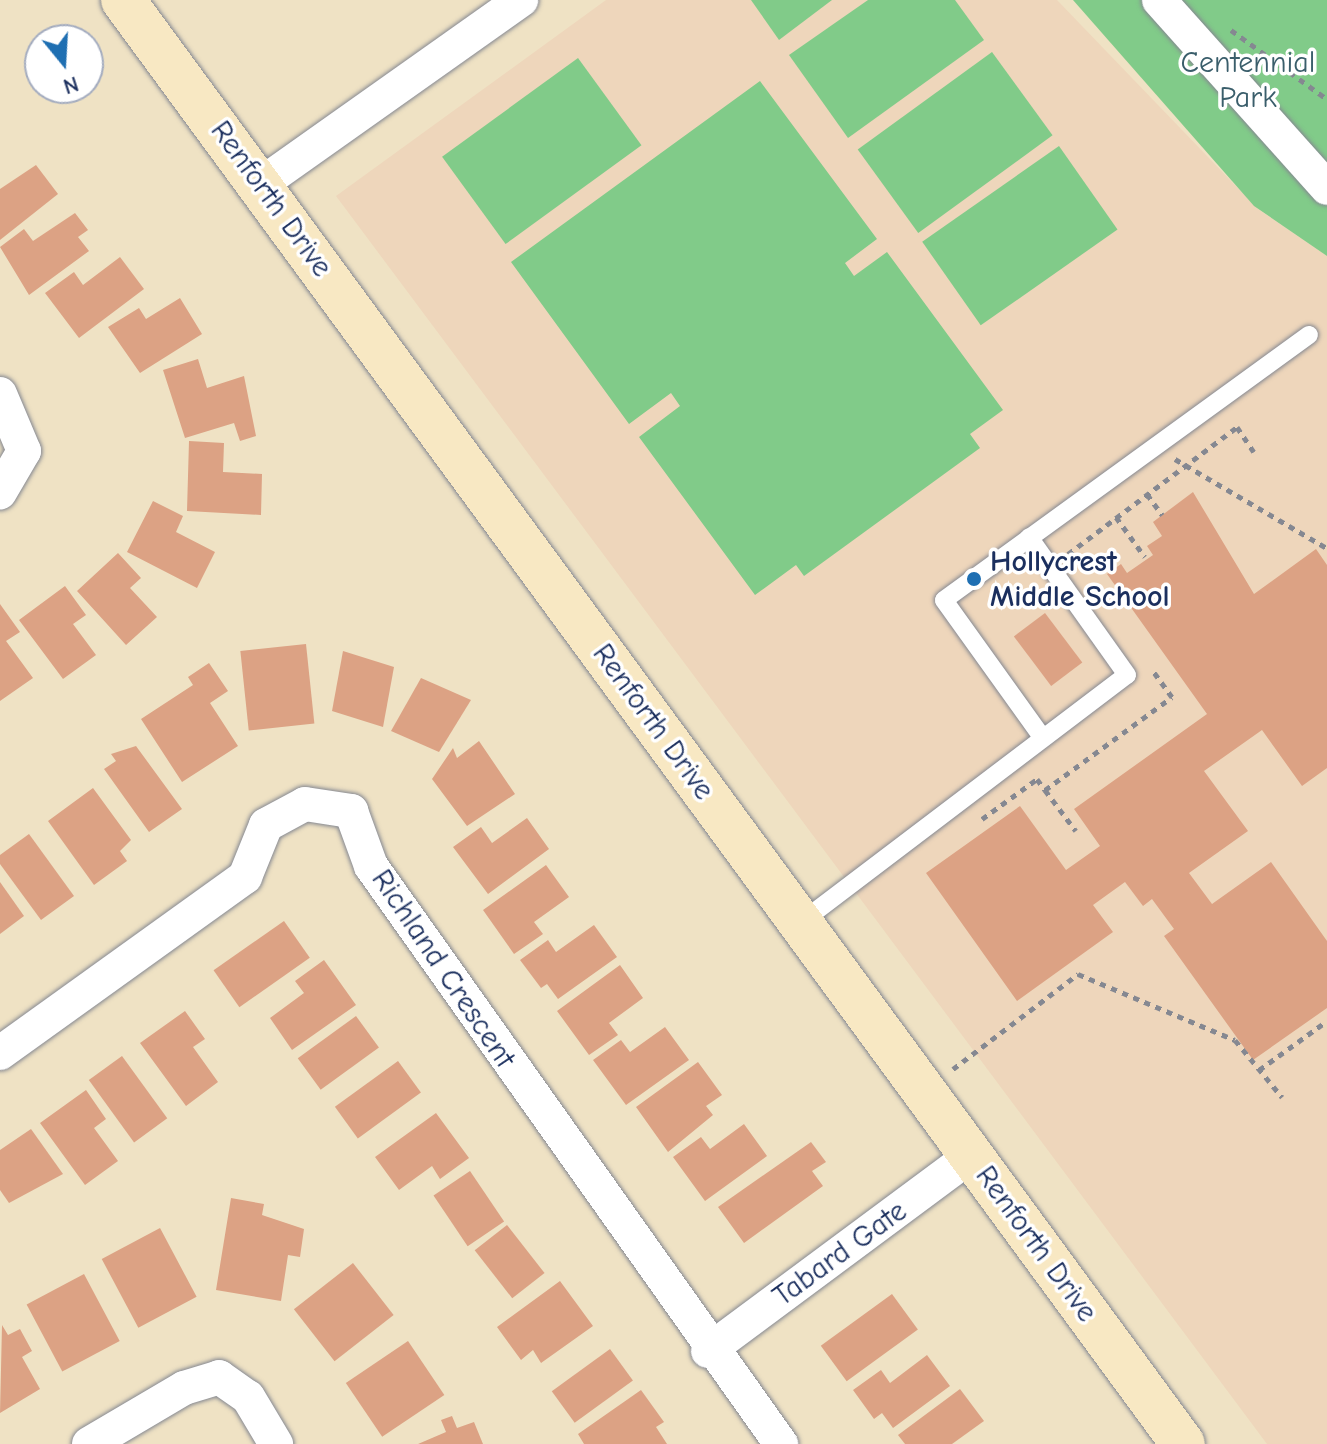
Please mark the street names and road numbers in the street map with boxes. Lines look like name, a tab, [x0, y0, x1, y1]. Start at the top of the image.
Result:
street label: Renforth Drive	[202, 114, 340, 284]
street label: Renforth Drive	[584, 637, 722, 807]
street label: Richland Crescent	[363, 863, 523, 1075]
street label: Renforth Drive	[967, 1159, 1105, 1329]
street label: Tabard Gate	[766, 1193, 914, 1315]

